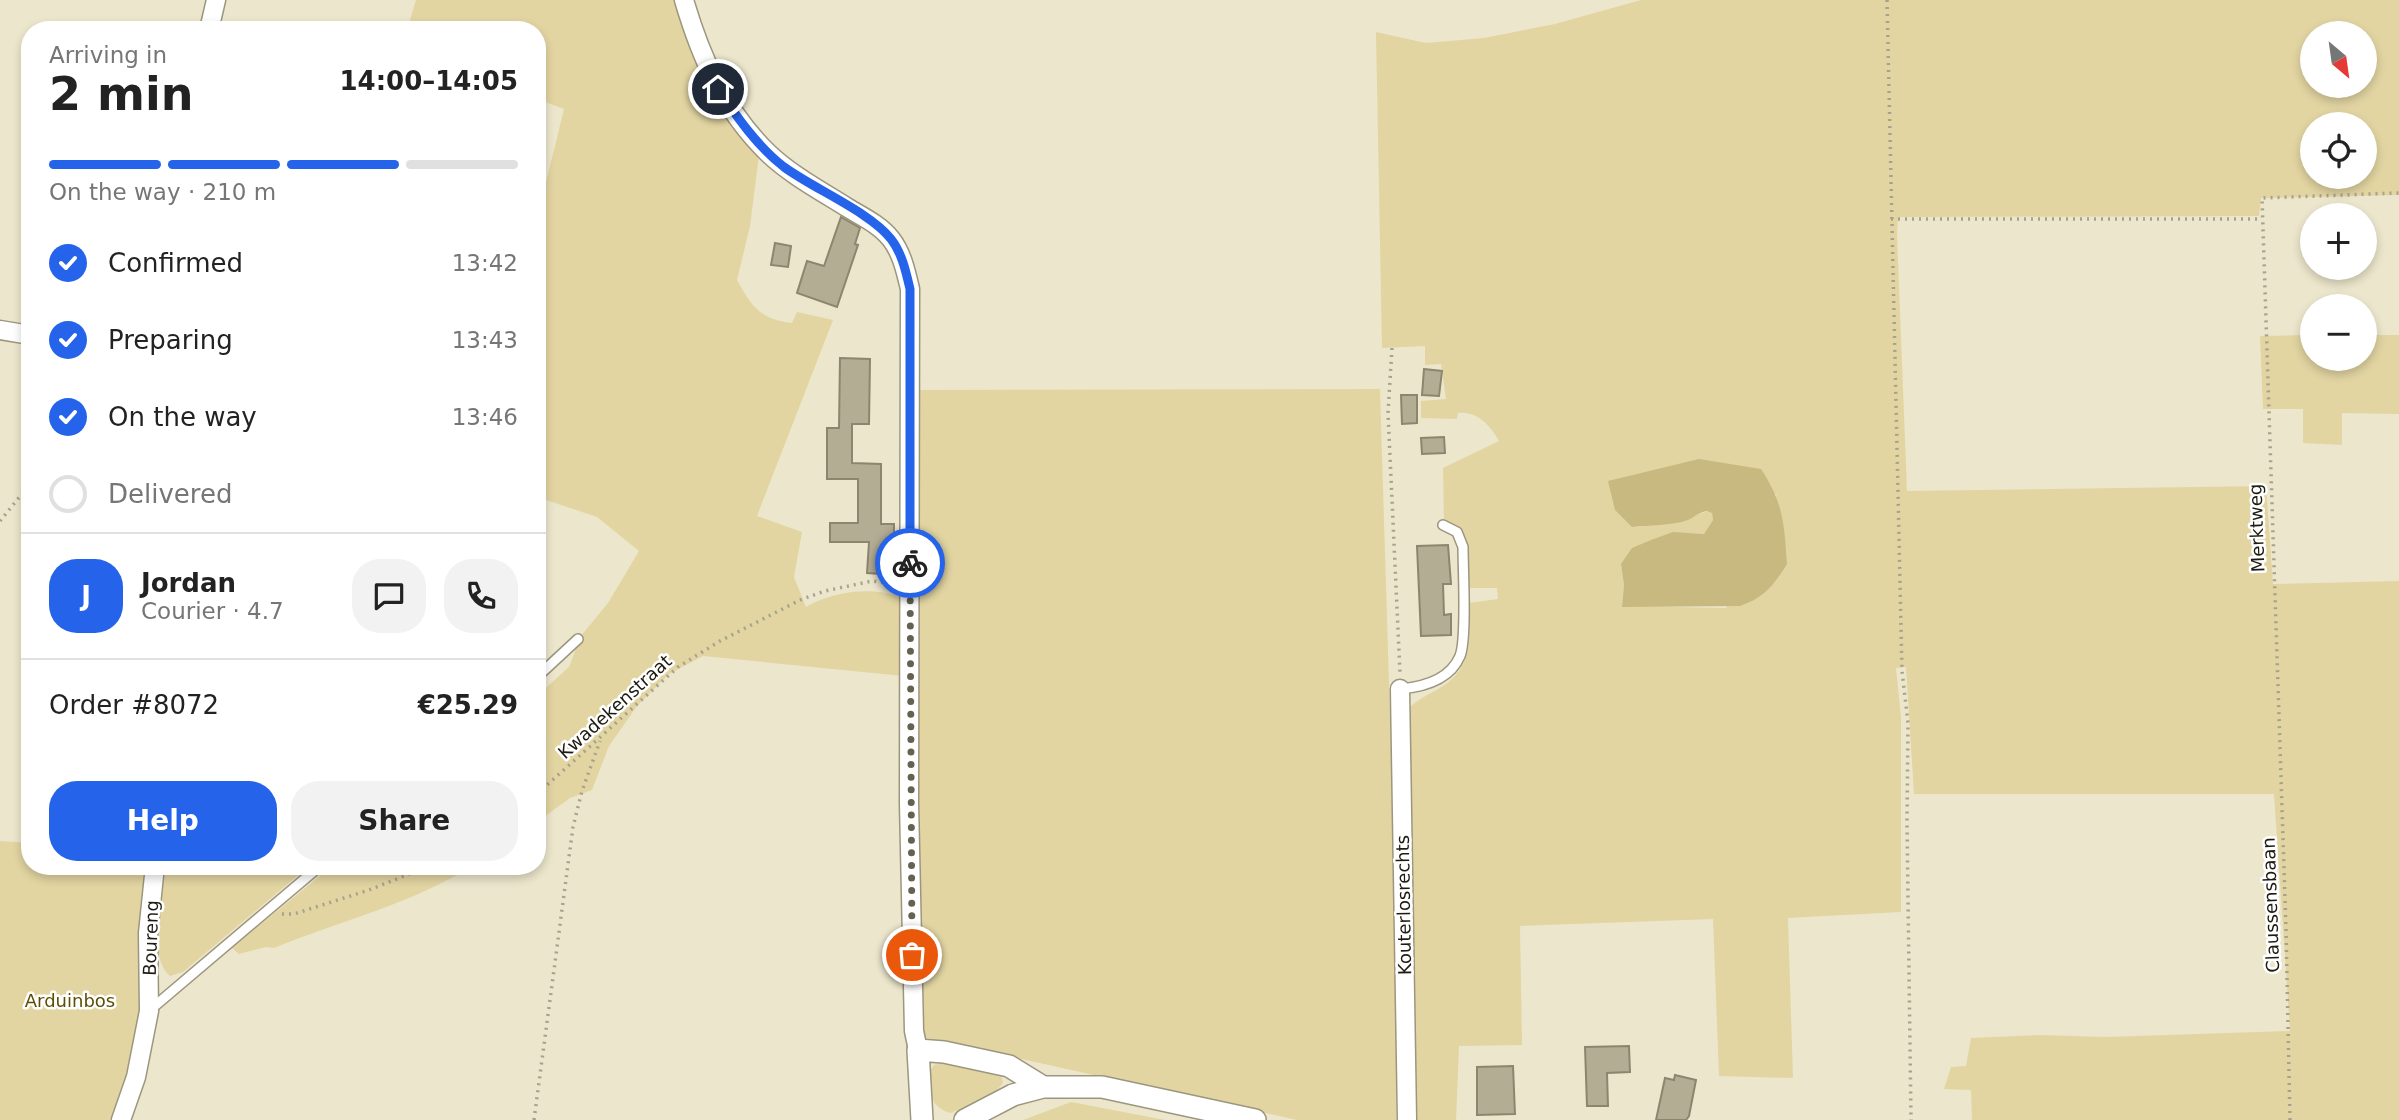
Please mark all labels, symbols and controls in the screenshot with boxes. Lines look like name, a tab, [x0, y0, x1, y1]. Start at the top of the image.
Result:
north arrow	[2300, 21, 2376, 98]
map controls	[2300, 21, 2377, 371]
text: Arriving in	[49, 42, 167, 68]
pin	[688, 59, 748, 119]
text: 14:00–14:05	[339, 66, 518, 96]
text: 2 min	[49, 67, 193, 121]
icon: home	[699, 70, 737, 108]
button: locate	[2300, 112, 2377, 189]
text: On the way · 210 m	[49, 179, 276, 205]
button: +	[2300, 203, 2377, 280]
icon: check	[49, 244, 87, 282]
text: Confirmed	[108, 248, 243, 278]
text: 13:42	[452, 250, 518, 276]
button: −	[2300, 294, 2377, 371]
icon: check	[49, 321, 87, 359]
text: Preparing	[108, 325, 233, 355]
text: 13:43	[452, 327, 518, 353]
icon: check	[49, 398, 87, 436]
text: On the way	[108, 402, 257, 432]
text: 13:46	[452, 404, 518, 430]
text: Delivered	[108, 479, 232, 509]
street label: Merktweg	[2244, 483, 2269, 573]
courier	[875, 528, 945, 598]
icon: bike	[891, 544, 929, 582]
button: chat	[352, 559, 426, 633]
button: phone	[444, 559, 518, 633]
text: Jordan	[141, 568, 236, 598]
text: J	[81, 581, 91, 611]
text: Courier · 4.7	[141, 598, 284, 624]
street label: Kwadekenstraat	[554, 650, 676, 763]
text: Order #8072	[49, 690, 219, 720]
text: €25.29	[418, 690, 518, 720]
button: Help	[49, 781, 277, 861]
button: Share	[291, 781, 518, 861]
street label: Kouterlosrechts	[1392, 835, 1415, 975]
street label: Claussensbaan	[2258, 837, 2283, 973]
street label: Boureng	[139, 900, 162, 976]
pin	[882, 925, 942, 985]
icon: bag	[893, 936, 931, 974]
park label: Arduinbos	[25, 990, 115, 1011]

